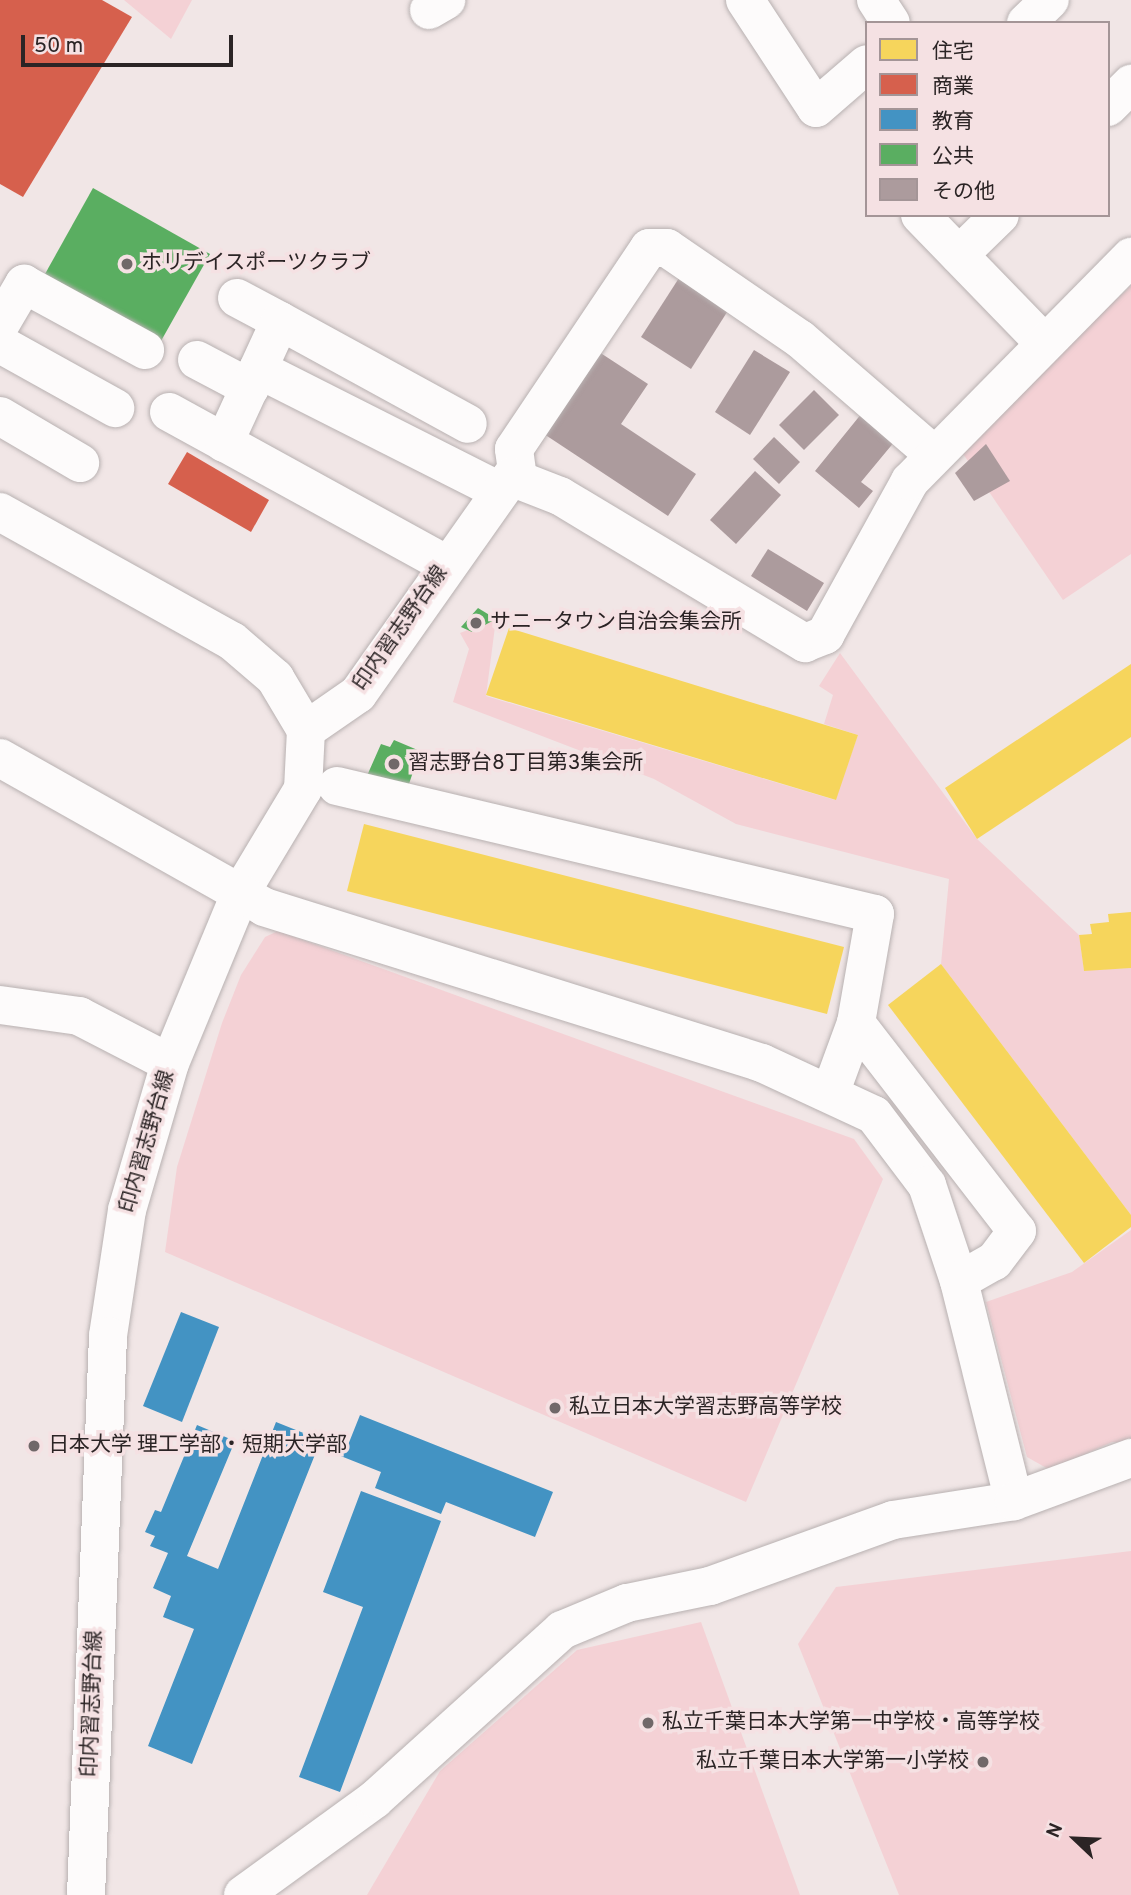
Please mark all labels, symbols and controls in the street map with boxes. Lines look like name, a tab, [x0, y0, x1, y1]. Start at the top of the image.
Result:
scale bar	[24, 21, 236, 65]
legend	[865, 21, 1110, 217]
text: 50 m	[34, 33, 83, 60]
text: 住宅	[932, 39, 974, 66]
text: 商業	[932, 74, 974, 101]
text: 教育	[932, 109, 974, 136]
text: 公共	[932, 144, 974, 171]
text: その他	[932, 179, 995, 206]
place label: ホリデイスポーツクラブ	[141, 251, 372, 277]
marker: ホリデイスポーツクラブ	[119, 256, 135, 272]
street label: 印内習志野台線	[349, 562, 453, 696]
place label: サニータウン自治会集会所	[490, 610, 742, 636]
marker: サニータウン自治会集会所	[468, 615, 484, 631]
place label: 習志野台8丁目第3集会所	[408, 751, 643, 777]
marker: 習志野台8丁目第3集会所	[386, 756, 402, 772]
street label: 印内習志野台線	[116, 1068, 180, 1216]
place label: 私立日本大学習志野高等学校	[569, 1395, 842, 1421]
marker: 私立日本大学習志野高等学校	[547, 1400, 563, 1416]
place label: 日本大学 理工学部・短期大学部	[48, 1433, 347, 1459]
marker: 日本大学 理工学部・短期大学部	[26, 1438, 42, 1454]
street label: 印内習志野台線	[78, 1630, 108, 1778]
place label: 私立千葉日本大学第一中学校・高等学校	[662, 1710, 1040, 1736]
marker: 私立千葉日本大学第一中学校・高等学校	[640, 1715, 656, 1731]
place label: 私立千葉日本大学第一小学校	[696, 1749, 969, 1775]
marker: 私立千葉日本大学第一小学校	[975, 1754, 991, 1770]
north arrow	[1040, 1804, 1110, 1874]
text: N	[1042, 1820, 1069, 1842]

